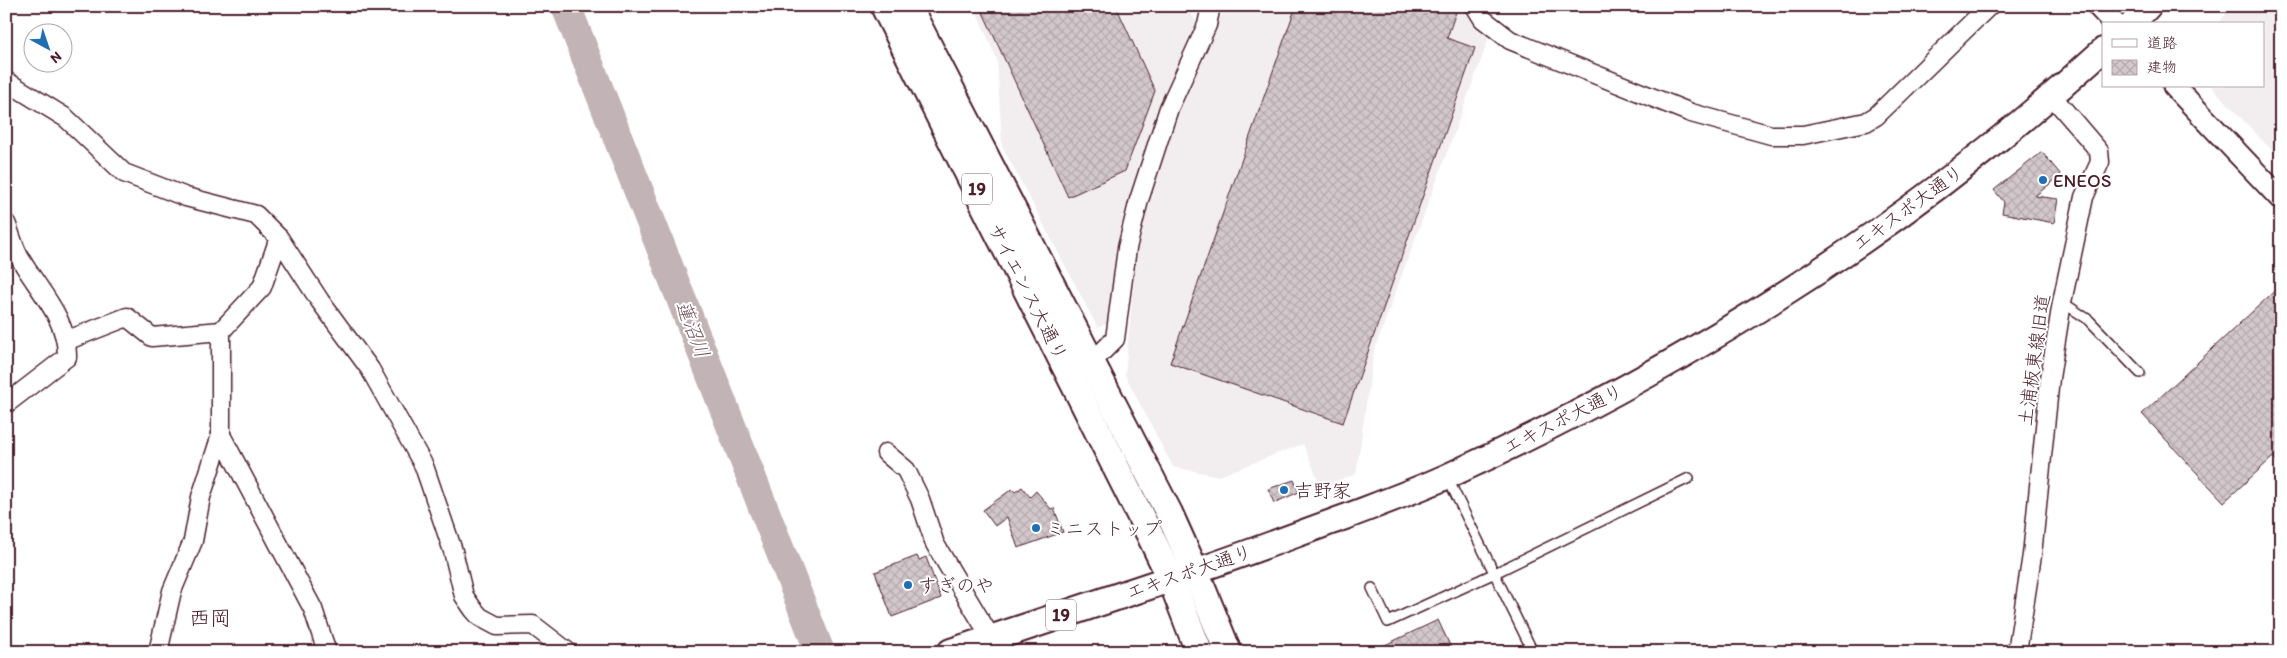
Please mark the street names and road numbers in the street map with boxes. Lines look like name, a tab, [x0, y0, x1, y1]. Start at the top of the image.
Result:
street label: エキスポ大通り	[1848, 160, 1968, 256]
road number: 19	[962, 173, 992, 204]
street label: サイエンス大通り	[984, 220, 1072, 364]
street label: 土浦板東線旧道	[2013, 293, 2055, 427]
street label: エキスポ大通り	[1499, 379, 1627, 459]
street label: エキスポ大通り	[1123, 540, 1255, 604]
road number: 19	[1046, 600, 1076, 630]

